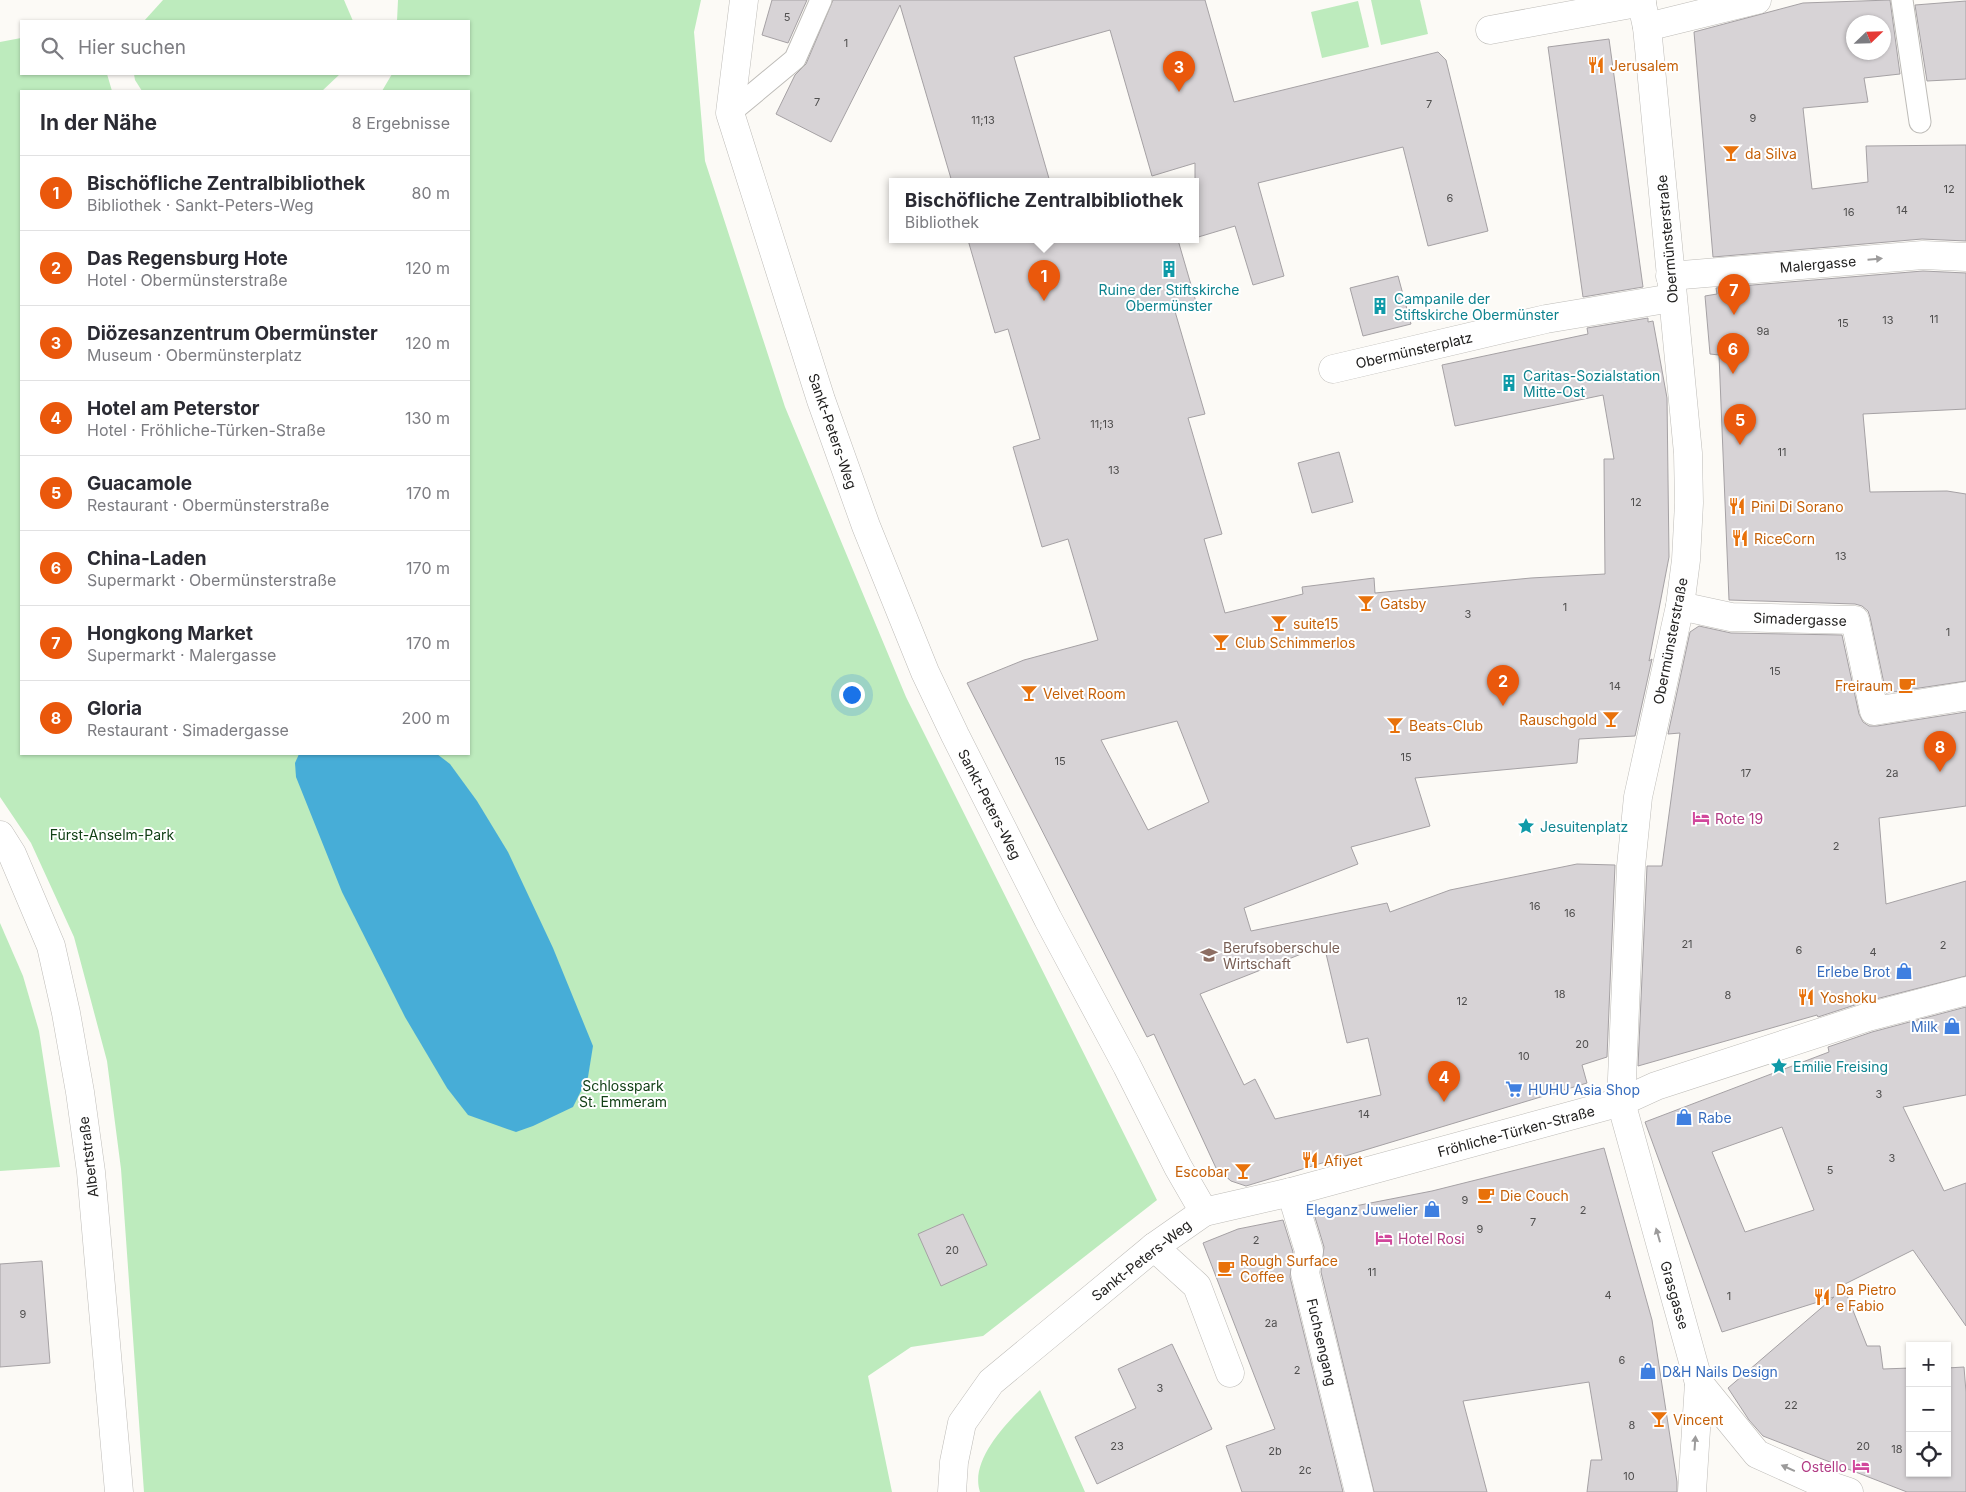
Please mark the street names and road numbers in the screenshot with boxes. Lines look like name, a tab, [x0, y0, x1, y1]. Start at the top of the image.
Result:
street label: Obermünsterstraße	[1653, 174, 1681, 304]
street label: Malergasse	[1779, 252, 1857, 276]
street label: Obermünsterplatz	[1354, 328, 1474, 372]
street label: Sankt-Peters-Weg	[805, 371, 861, 491]
street label: Obermünsterstraße	[1649, 576, 1691, 706]
street label: Simadergasse	[1753, 609, 1847, 629]
street label: Sankt-Peters-Weg	[955, 746, 1025, 862]
street label: Fröhliche-Türken-Straße	[1436, 1102, 1596, 1160]
street label: Albertstraße	[75, 1115, 101, 1199]
street label: Sankt-Peters-Weg	[1088, 1216, 1194, 1304]
street label: Grasgasse	[1657, 1259, 1693, 1331]
street label: Fuchsengang	[1304, 1296, 1340, 1388]

